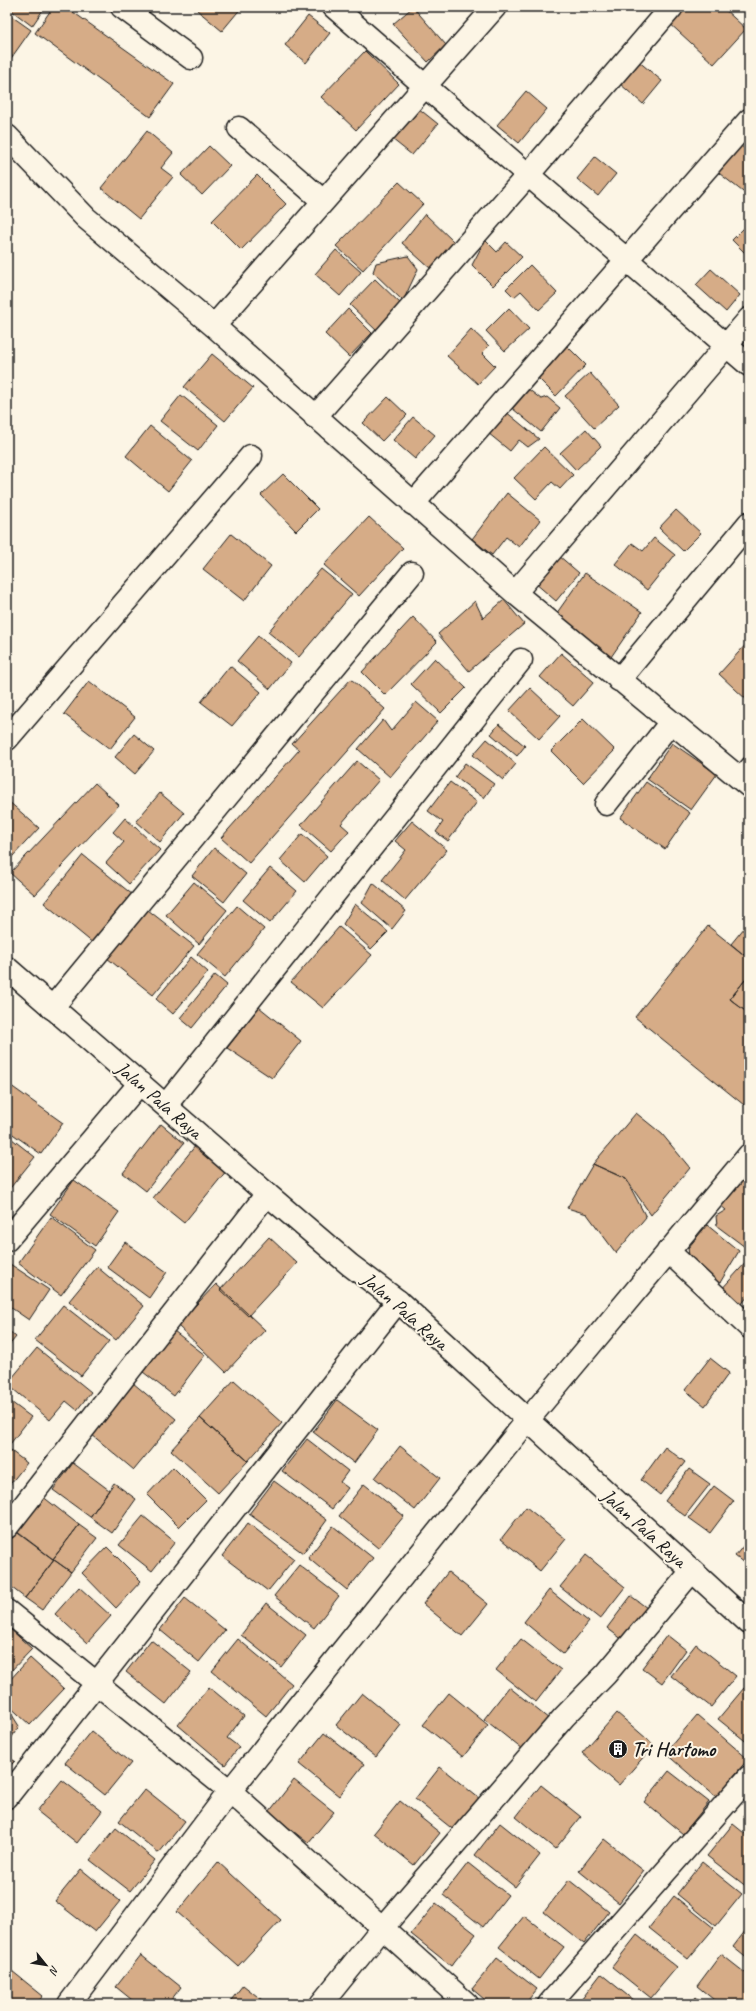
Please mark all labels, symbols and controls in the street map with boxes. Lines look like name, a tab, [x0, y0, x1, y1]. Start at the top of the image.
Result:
street label: Jalan Pala Raya	[110, 1055, 209, 1145]
street label: Jalan Pala Raya	[356, 1266, 455, 1356]
street label: Jalan Pala Raya	[595, 1482, 693, 1574]
place label: Tri Hartomo	[632, 1737, 717, 1762]
building icon: Tri Hartomo	[607, 1738, 629, 1760]
north arrow	[26, 1945, 66, 1985]
text: N	[46, 1964, 62, 1978]

